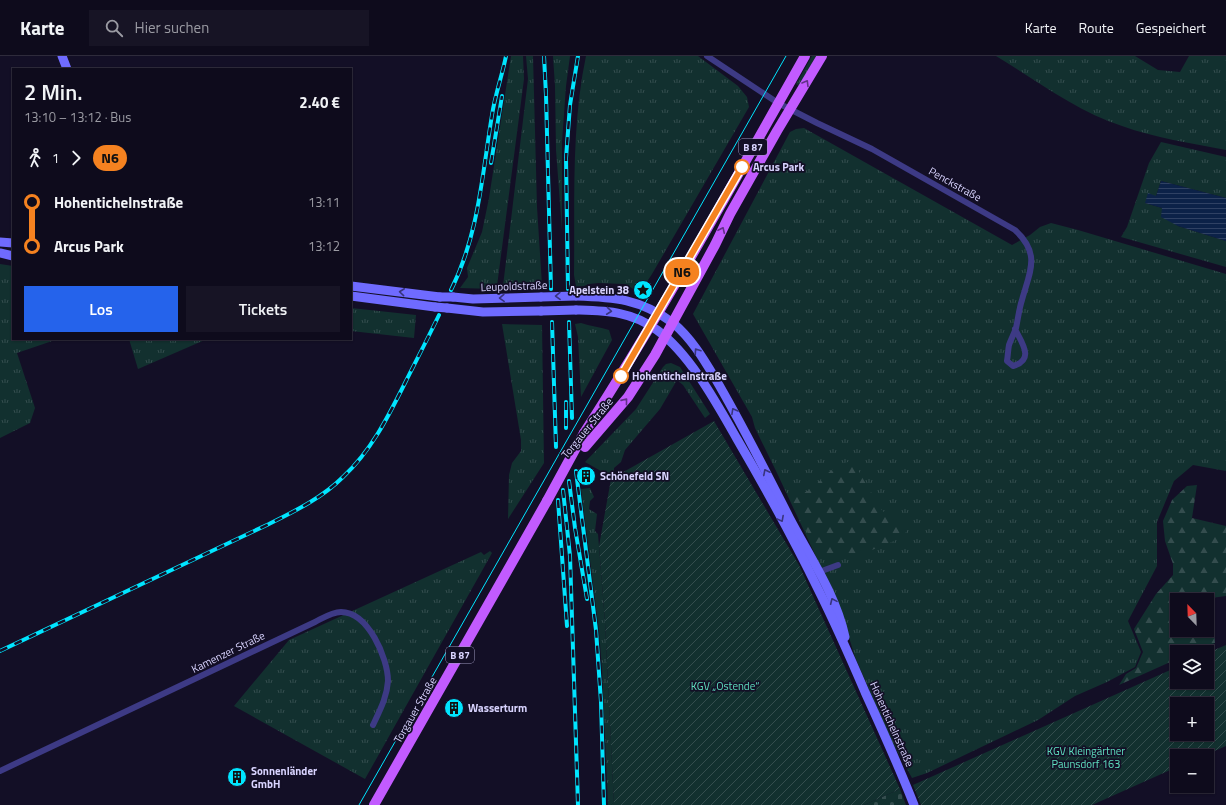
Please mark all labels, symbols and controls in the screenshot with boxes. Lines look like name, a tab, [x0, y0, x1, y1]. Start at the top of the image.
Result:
search box	[89, 10, 369, 46]
text: Karte	[20, 13, 65, 42]
text: Hier suchen	[135, 16, 209, 39]
icon: search	[103, 17, 125, 39]
text: Karte	[1025, 17, 1057, 38]
text: Route	[1079, 17, 1114, 38]
text: Gespeichert	[1136, 17, 1206, 38]
text: 2 Min.	[24, 75, 82, 109]
one-way arrow	[801, 80, 808, 87]
text: 2.40 €	[299, 91, 340, 114]
text: 13:10 – 13:12 · Bus	[24, 107, 131, 127]
road number: B 87	[739, 139, 767, 155]
icon: walk	[24, 147, 46, 169]
icon: forward	[65, 147, 87, 169]
text: N6	[101, 147, 119, 168]
text: 1	[52, 148, 59, 168]
marker: Arcus Park	[734, 159, 750, 175]
place label: Arcus Park	[753, 159, 804, 175]
street label: Penckstraße	[926, 163, 985, 205]
text: Hohentichelnstraße	[54, 191, 183, 214]
text: 13:11	[308, 192, 340, 212]
one-way arrow	[717, 226, 725, 234]
text: Arcus Park	[54, 235, 124, 258]
text: 13:12	[308, 236, 340, 256]
line badge: N6	[664, 259, 700, 285]
text: N6	[673, 261, 691, 282]
street label: Leupoldstraße	[480, 277, 548, 295]
place icon: Apelstein 38	[632, 279, 654, 301]
place label: Apelstein 38	[569, 282, 629, 298]
button: Los	[24, 286, 178, 332]
button: Tickets	[186, 286, 340, 332]
one-way arrow	[399, 288, 405, 297]
one-way arrow	[555, 292, 561, 300]
one-way arrow	[499, 294, 505, 302]
one-way arrow	[606, 307, 612, 316]
one-way arrow	[694, 348, 702, 355]
marker: Hohentichelnstraße	[613, 368, 629, 384]
place label: Hohentichelnstraße	[632, 368, 727, 384]
street label: Torgauer Straße	[557, 394, 617, 462]
one-way arrow	[620, 398, 627, 405]
one-way arrow	[731, 408, 739, 415]
building icon: Schönefeld SN	[575, 465, 597, 487]
place label: Schönefeld SN	[600, 468, 669, 484]
one-way arrow	[763, 469, 771, 476]
one-way arrow	[776, 514, 784, 522]
north arrow	[1170, 593, 1214, 637]
map controls	[1170, 593, 1214, 793]
one-way arrow	[830, 598, 838, 606]
street label: Kamenzer Straße	[188, 627, 268, 677]
button: layers	[1170, 645, 1214, 689]
road number: B 87	[446, 647, 474, 663]
street label: Torgauer Straße	[390, 674, 441, 746]
park label: KGV „Ostende“	[691, 678, 759, 694]
street label: Hohentichelnstraße	[866, 679, 918, 770]
building icon: Wasserturm	[443, 697, 465, 719]
button: +	[1170, 697, 1214, 741]
place label: Wasserturm	[468, 700, 527, 716]
park label: KGV Kleingärtner Paunsdorf 163	[1047, 743, 1125, 772]
button: −	[1170, 749, 1214, 793]
place label: Sonnenländer GmbH	[251, 763, 317, 792]
building icon: Sonnenländer GmbH	[226, 766, 248, 788]

